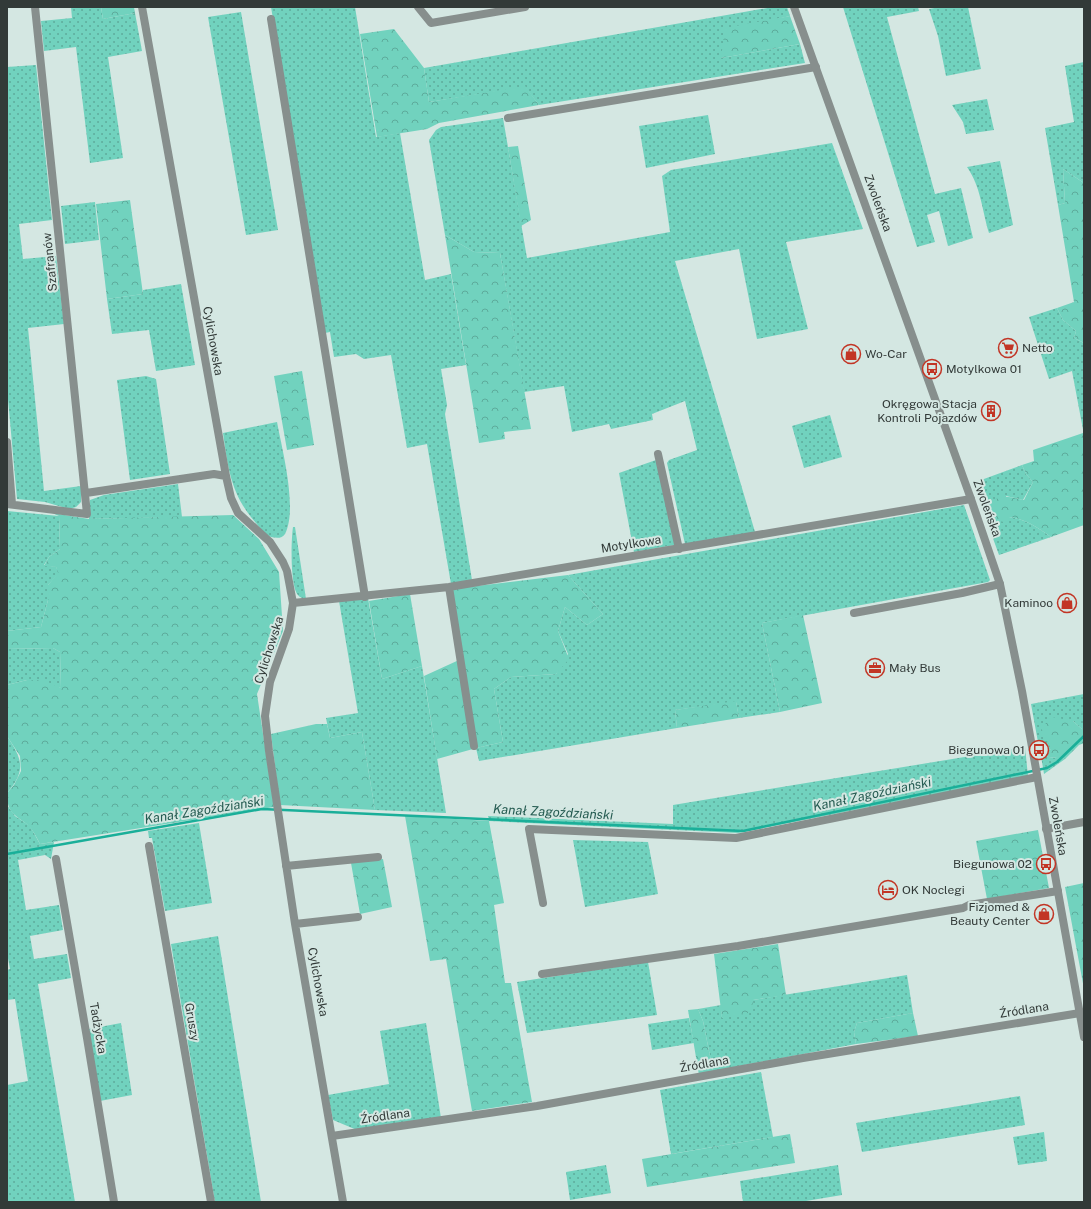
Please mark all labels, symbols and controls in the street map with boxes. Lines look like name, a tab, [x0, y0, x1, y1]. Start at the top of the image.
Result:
street label: Zwoleńska	[861, 173, 895, 233]
street label: Szafranów	[40, 231, 60, 292]
street label: Cylichowska	[200, 305, 226, 377]
supermarket icon: Netto	[997, 337, 1019, 359]
place label: Netto	[1022, 341, 1053, 355]
shop icon: Wo-Car	[840, 343, 862, 365]
place label: Wo-Car	[865, 347, 907, 361]
bus stop icon: Motylkowa 01	[921, 358, 943, 380]
place label: Motylkowa 01	[946, 362, 1022, 376]
place label: Okręgowa Stacja Kontroli Pojazdów	[877, 397, 978, 425]
building icon: Okręgowa Stacja Kontroli Pojazdów	[980, 400, 1002, 422]
street label: Zwoleńska	[970, 478, 1004, 538]
street label: Motylkowa	[600, 532, 662, 556]
shop icon: Kaminoo	[1056, 592, 1078, 614]
place label: Kaminoo	[1004, 596, 1053, 610]
street label: Cylichowska	[252, 615, 286, 685]
office icon: Mały Bus	[864, 657, 886, 679]
place label: Mały Bus	[889, 661, 941, 675]
bus stop icon: Biegunowa 01	[1028, 739, 1050, 761]
place label: Biegunowa 01	[948, 743, 1025, 757]
water label: Kanał Zagoździański	[812, 774, 933, 814]
water label: Kanał Zagoździański	[143, 793, 265, 827]
street label: Zwoleńska	[1046, 795, 1070, 857]
water label: Kanał Zagoździański	[492, 801, 614, 823]
bus stop icon: Biegunowa 02	[1035, 853, 1057, 875]
place label: Biegunowa 02	[953, 857, 1032, 871]
hotel icon: OK Noclegi	[877, 879, 899, 901]
place label: OK Noclegi	[902, 883, 965, 897]
place label: Fizjomed & Beauty Center	[950, 900, 1030, 928]
shop icon: Fizjomed & Beauty Center	[1033, 903, 1055, 925]
street label: Cylichowska	[305, 946, 331, 1018]
street label: Źródlana	[998, 999, 1050, 1021]
street label: Tadżycka	[87, 1001, 109, 1055]
street label: Gruszy	[182, 1002, 202, 1043]
street label: Źródlana	[678, 1053, 730, 1075]
street label: Źródlana	[359, 1106, 411, 1126]

